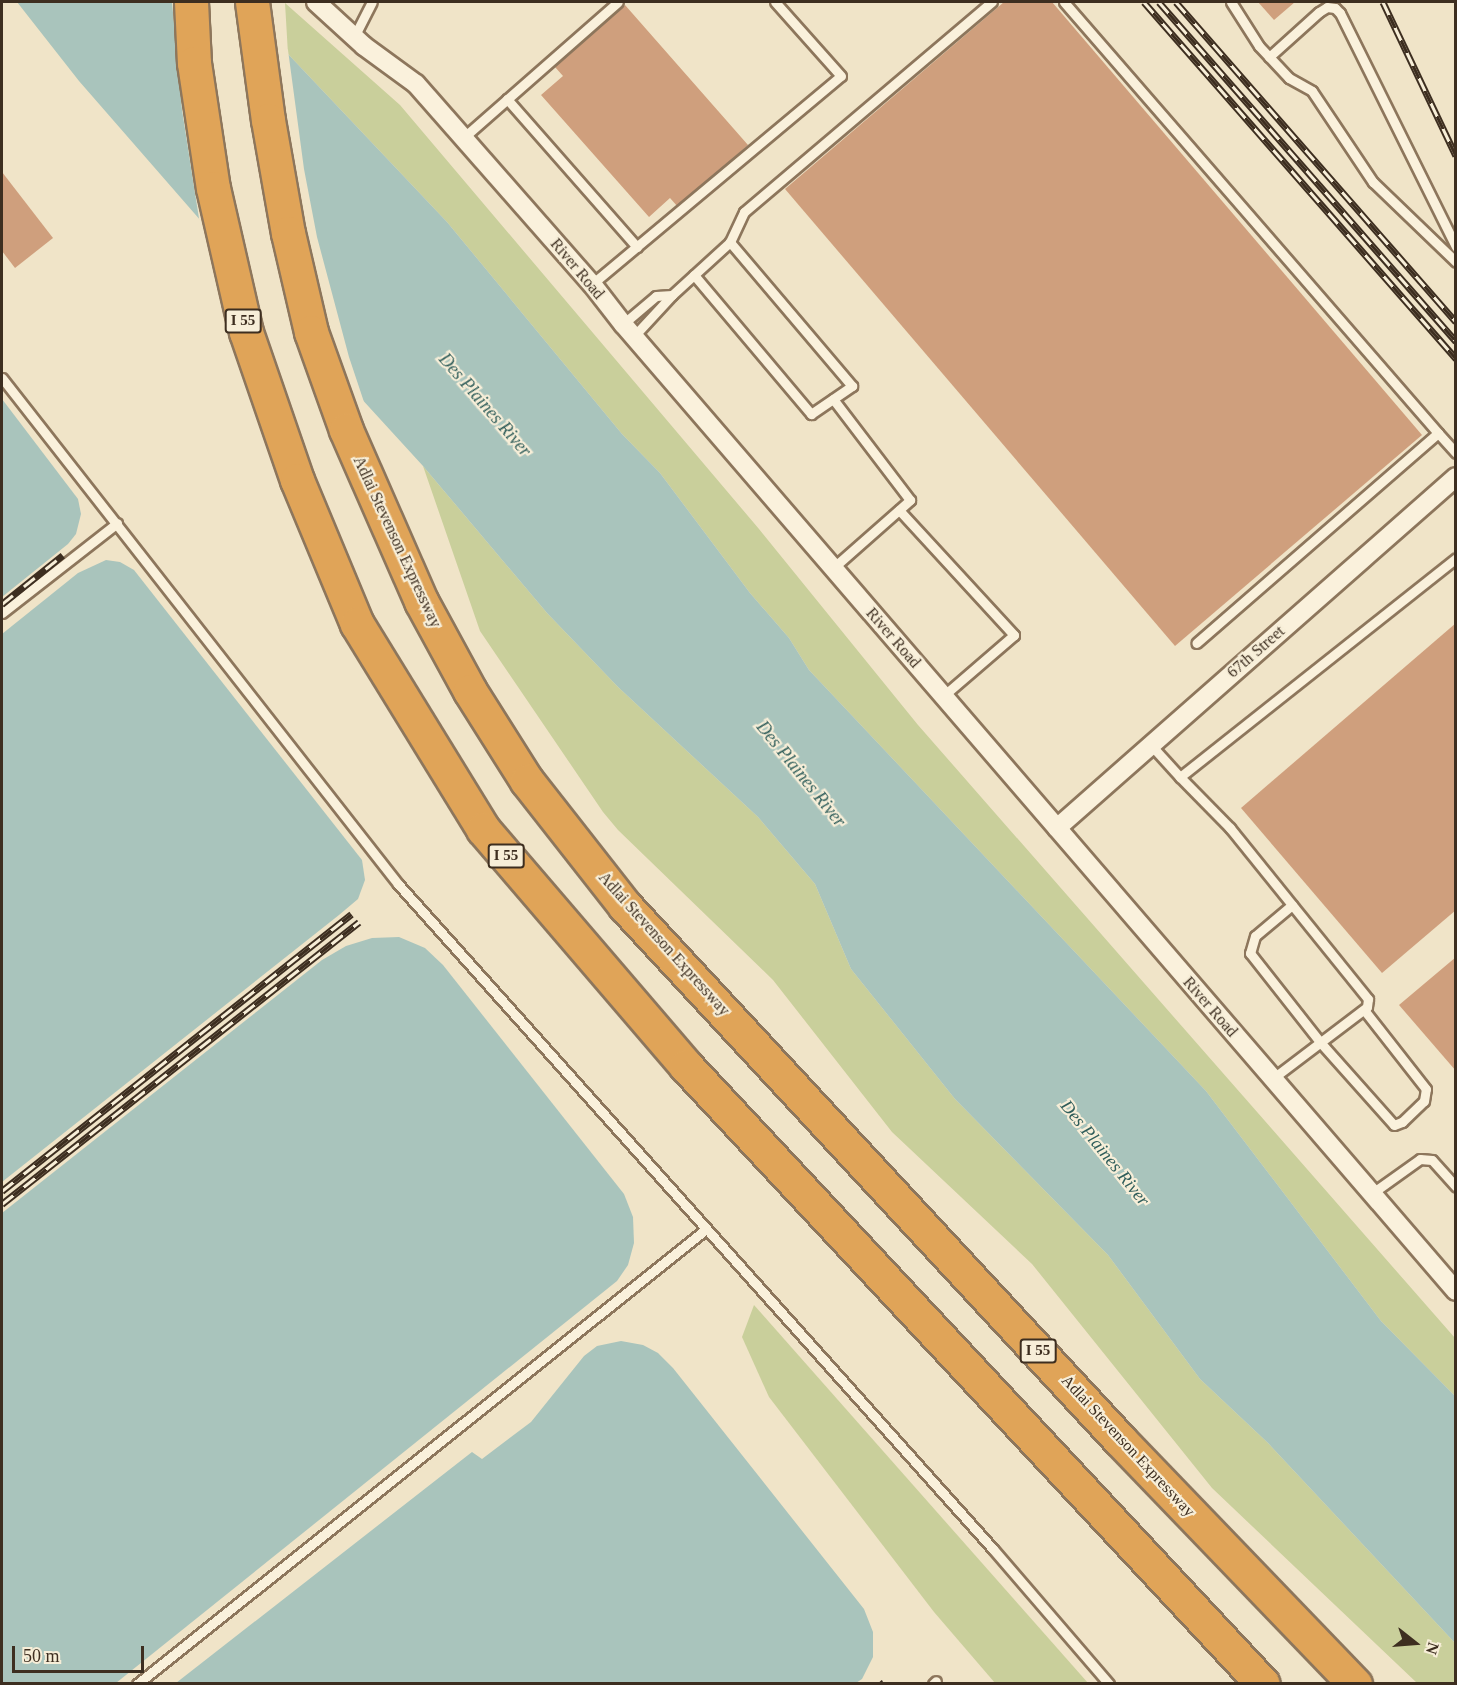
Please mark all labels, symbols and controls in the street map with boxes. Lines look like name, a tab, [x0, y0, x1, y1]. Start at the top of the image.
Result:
street label: River Road	[546, 235, 608, 303]
road number: I 55	[224, 309, 262, 333]
water label: Des Plaines River	[434, 349, 536, 461]
street label: Adlai Stevenson Expressway	[349, 453, 445, 631]
street label: River Road	[862, 604, 924, 672]
street label: 67th Street	[1223, 622, 1289, 682]
water label: Des Plaines River	[752, 717, 850, 831]
road number: I 55	[486, 844, 526, 868]
street label: Adlai Stevenson Expressway	[594, 868, 734, 1020]
street label: River Road	[1179, 973, 1241, 1041]
water label: Des Plaines River	[1056, 1096, 1154, 1210]
road number: I 55	[1018, 1339, 1058, 1363]
street label: Adlai Stevenson Expressway	[1057, 1371, 1199, 1521]
north arrow	[1385, 1613, 1445, 1673]
scale bar	[15, 1634, 147, 1672]
text: N	[1423, 1640, 1443, 1656]
text: 50 m	[23, 1646, 60, 1666]

